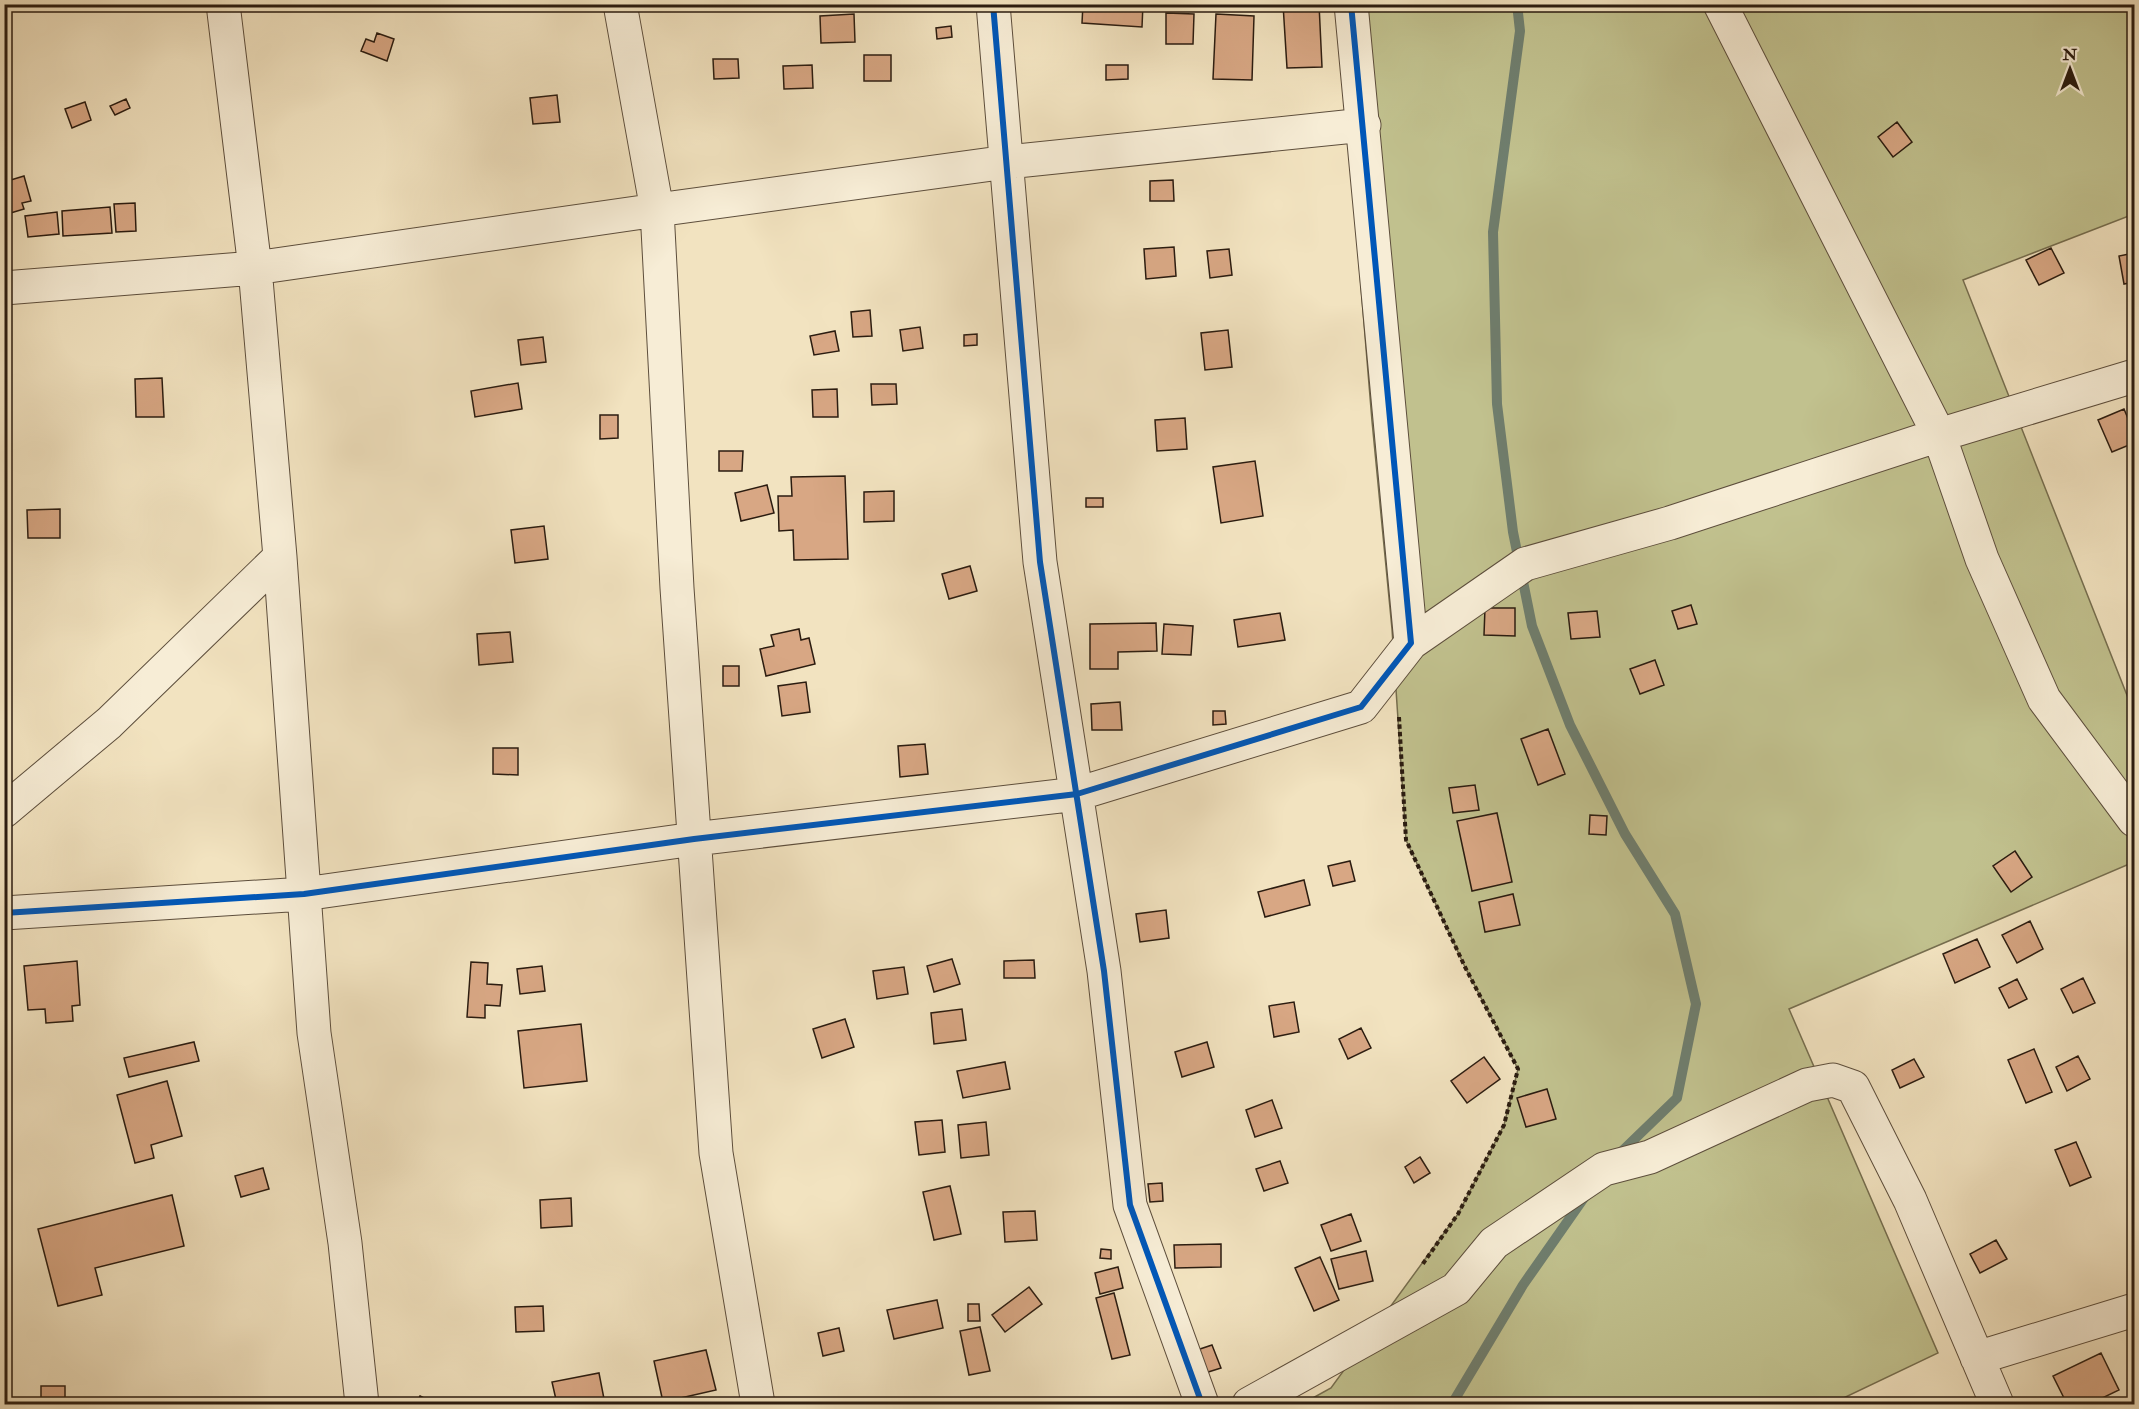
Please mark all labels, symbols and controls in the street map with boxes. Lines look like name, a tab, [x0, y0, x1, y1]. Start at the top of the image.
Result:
north arrow	[2040, 39, 2100, 99]
text: N	[2062, 45, 2078, 65]

